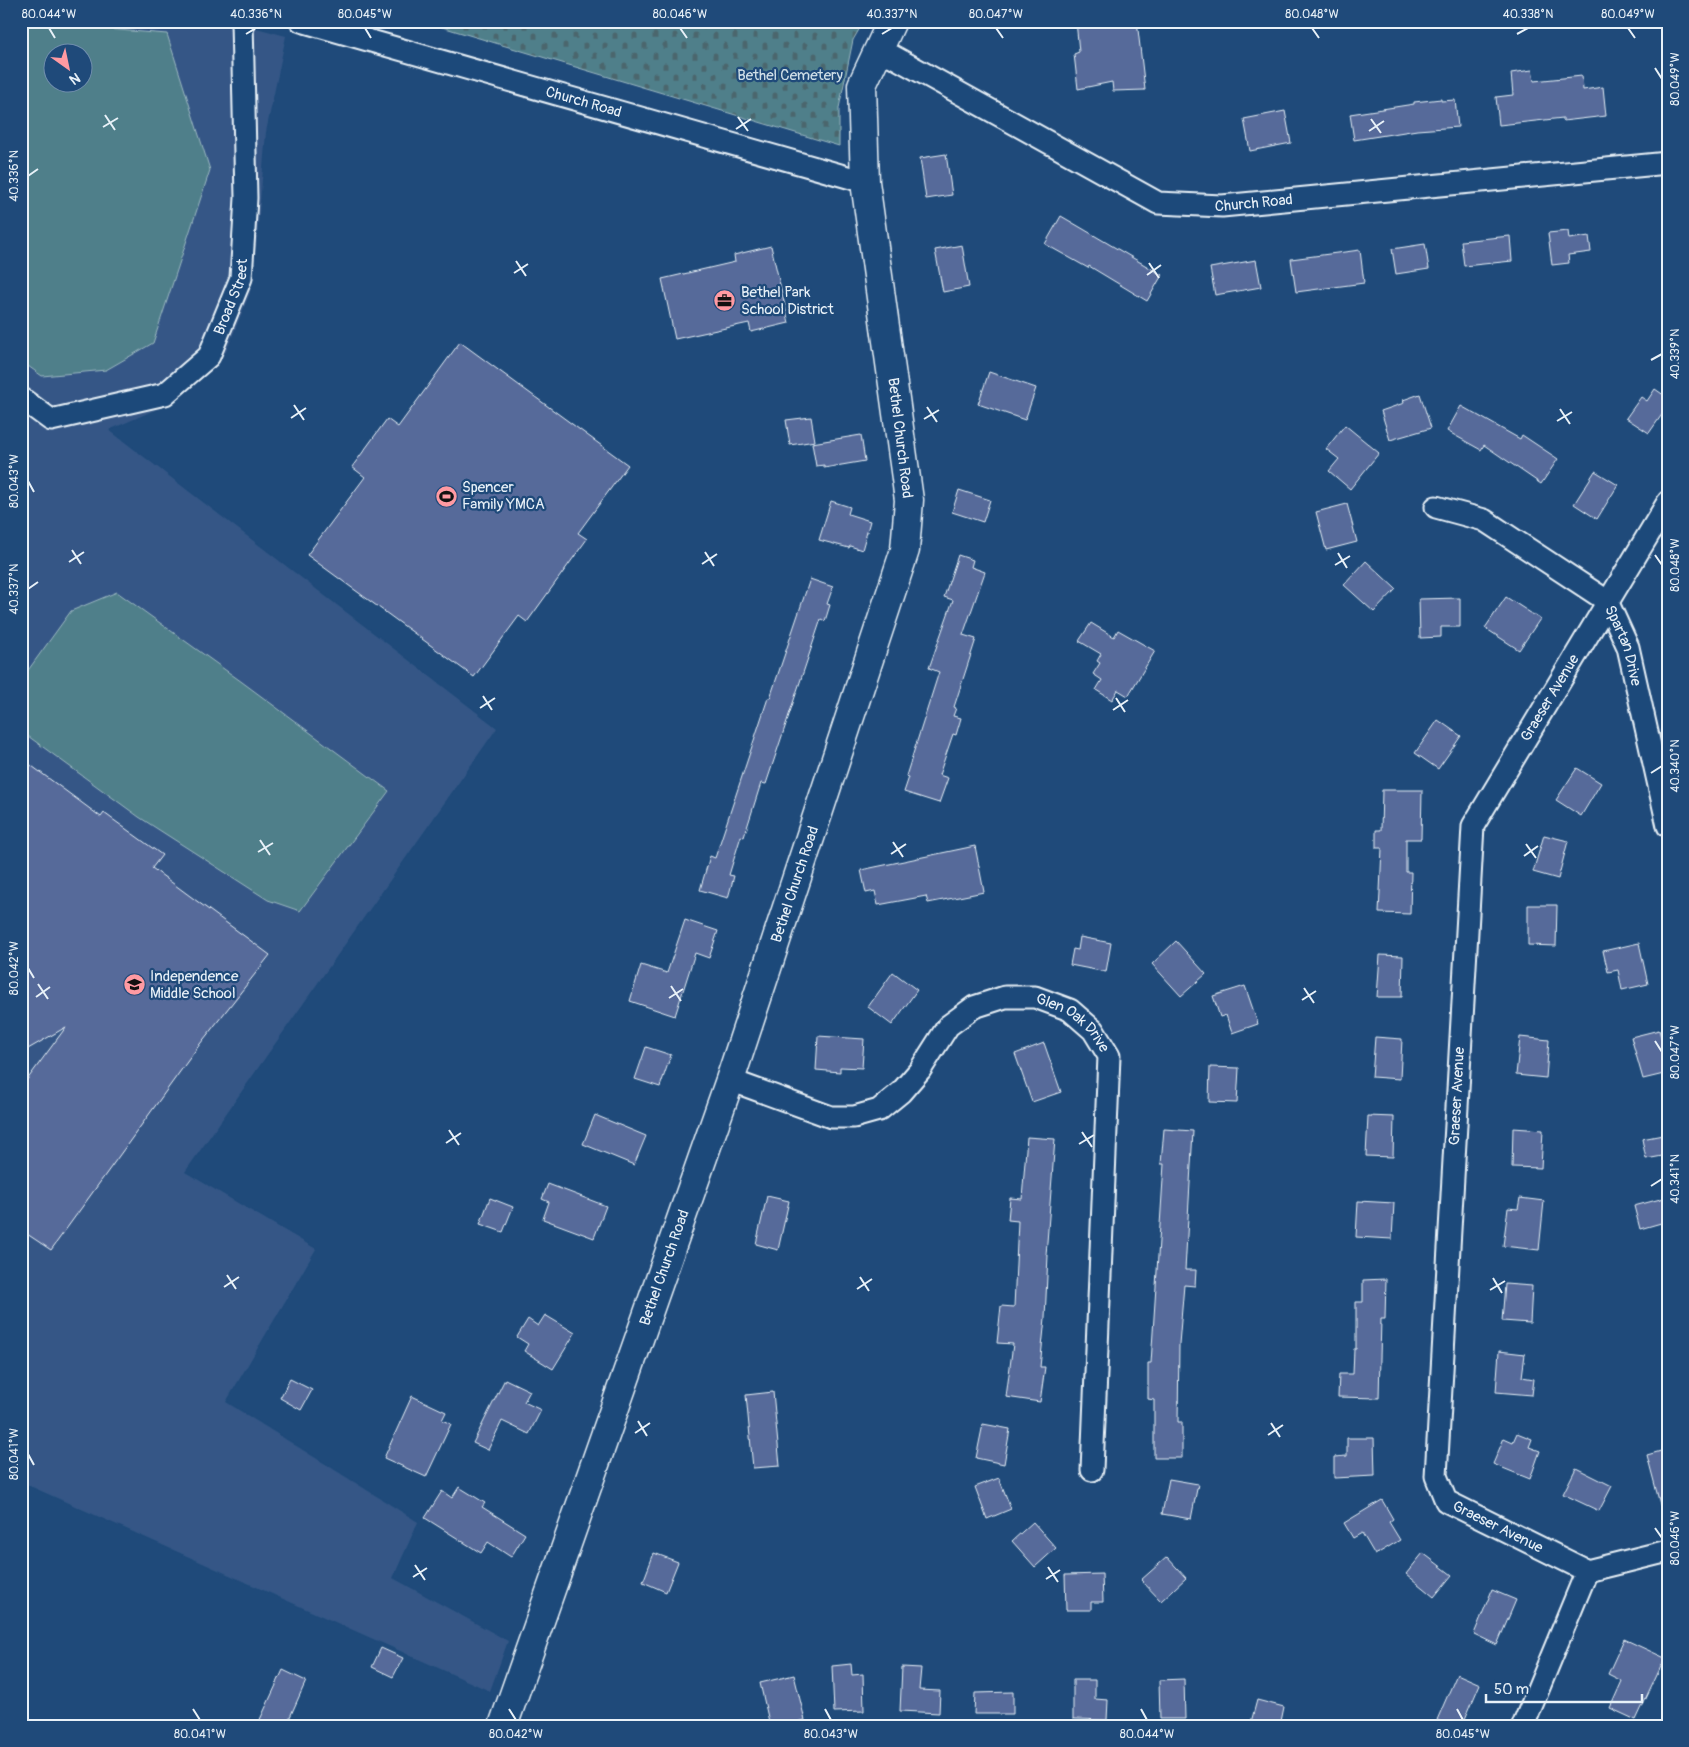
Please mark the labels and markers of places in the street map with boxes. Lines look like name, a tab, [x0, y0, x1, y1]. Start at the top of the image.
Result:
place label: Bethel Park School District	[741, 283, 835, 319]
office icon: Bethel Park School District	[713, 289, 737, 313]
place label: Spencer Family YMCA	[462, 478, 545, 514]
sports icon: Spencer Family YMCA	[434, 484, 458, 508]
place label: Independence Middle School	[150, 967, 239, 1003]
school or university icon: Independence Middle School	[122, 973, 146, 997]

